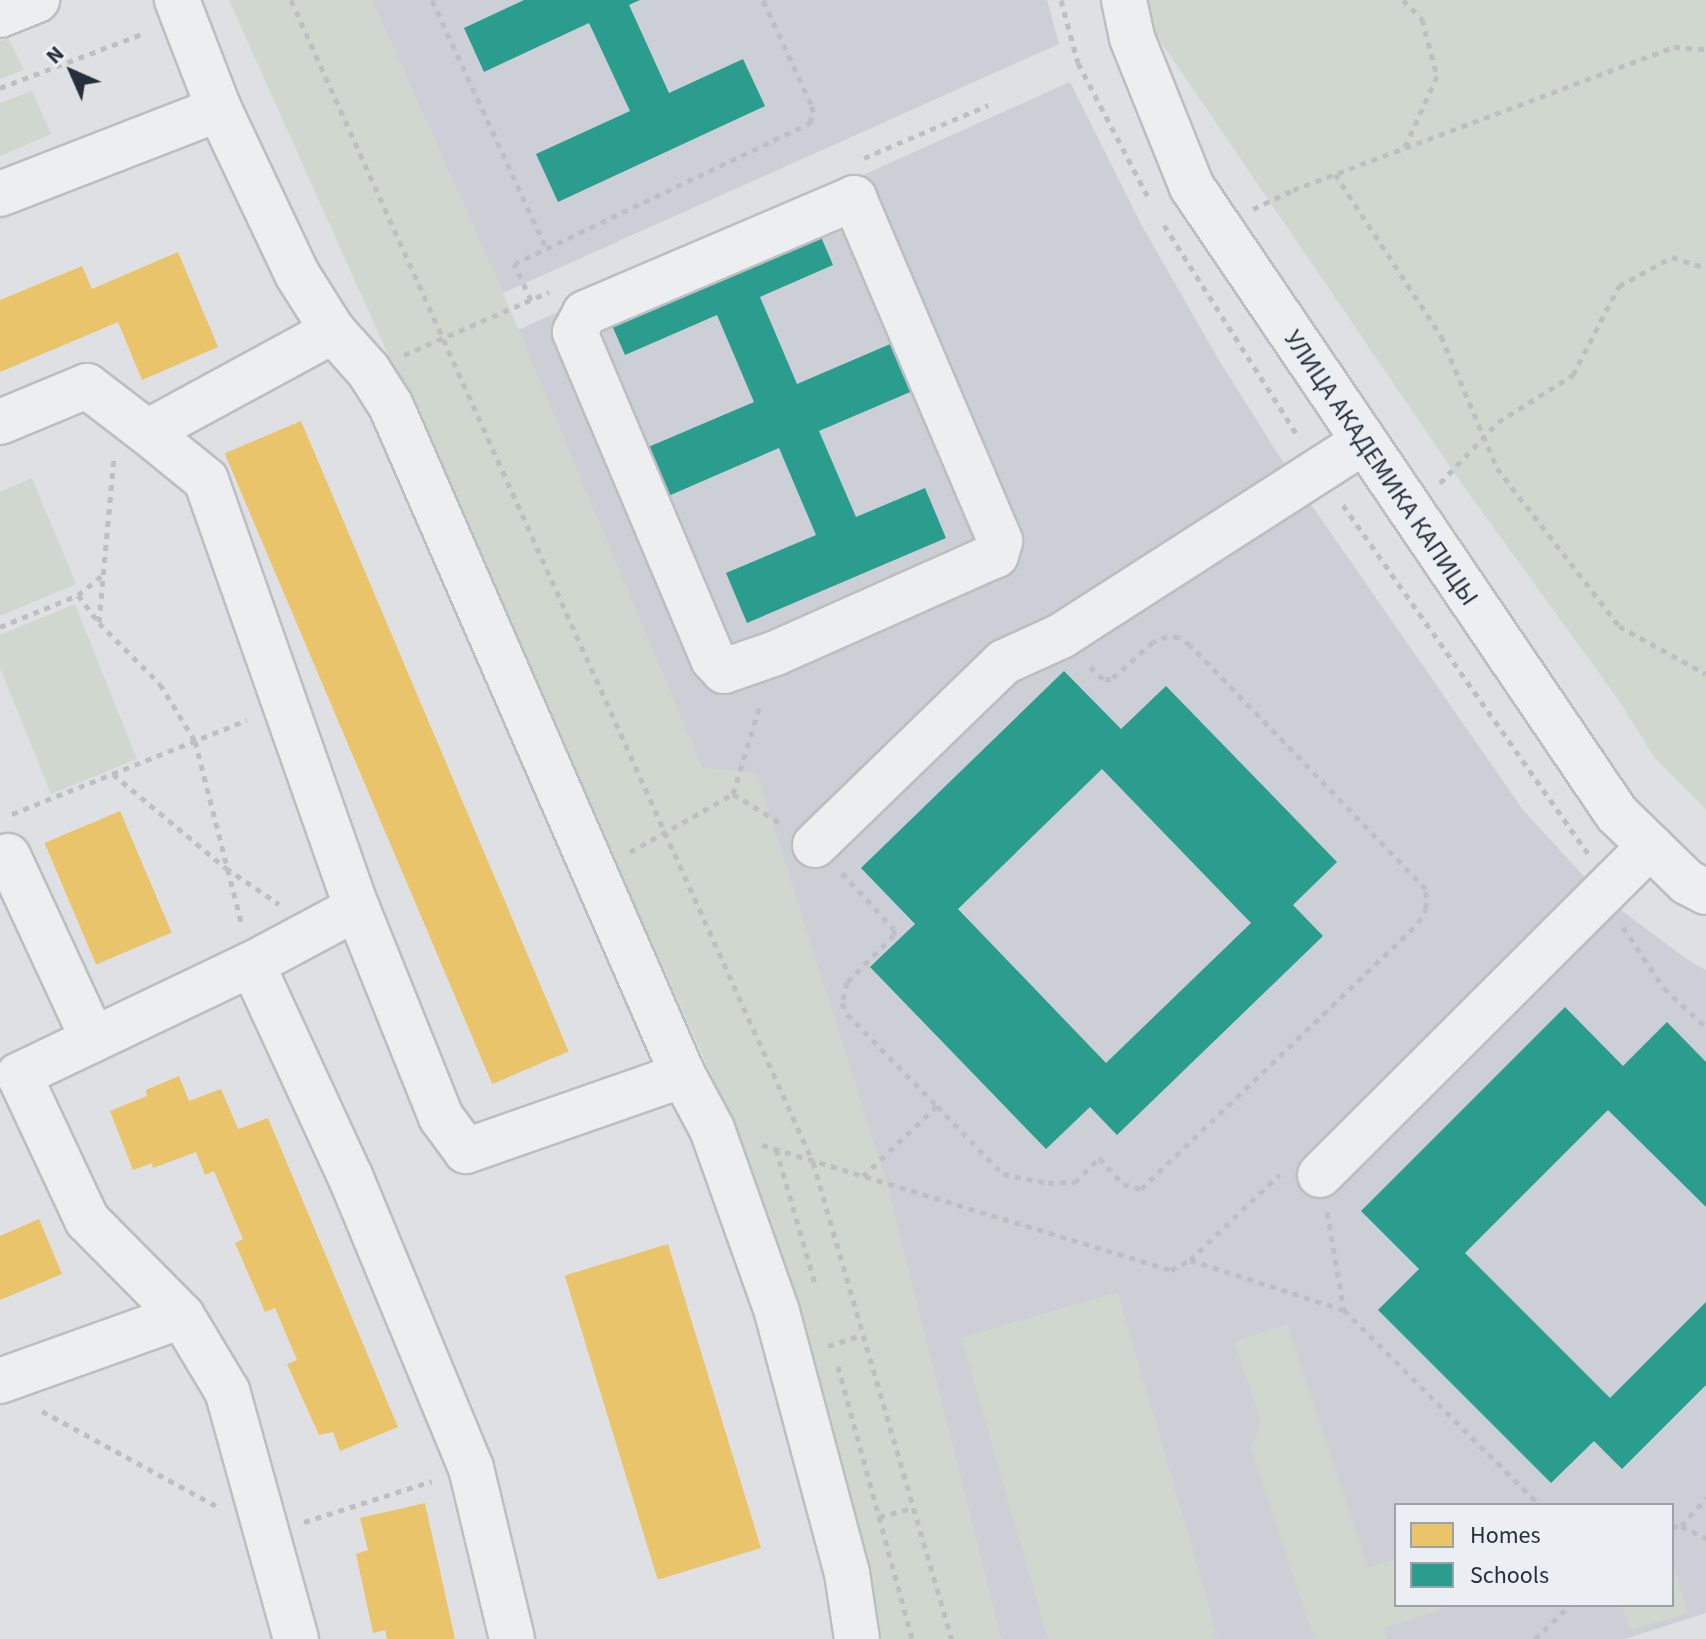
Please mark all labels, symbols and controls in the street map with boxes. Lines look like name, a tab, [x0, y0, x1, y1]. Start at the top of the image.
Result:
north arrow	[32, 32, 112, 112]
text: N	[39, 39, 72, 72]
street label: УЛИЦА АКАДЕМИКА КАПИЦЫ	[1277, 324, 1485, 612]
legend	[1394, 1503, 1674, 1607]
text: Homes	[1470, 1518, 1541, 1553]
text: Schools	[1470, 1558, 1549, 1593]

